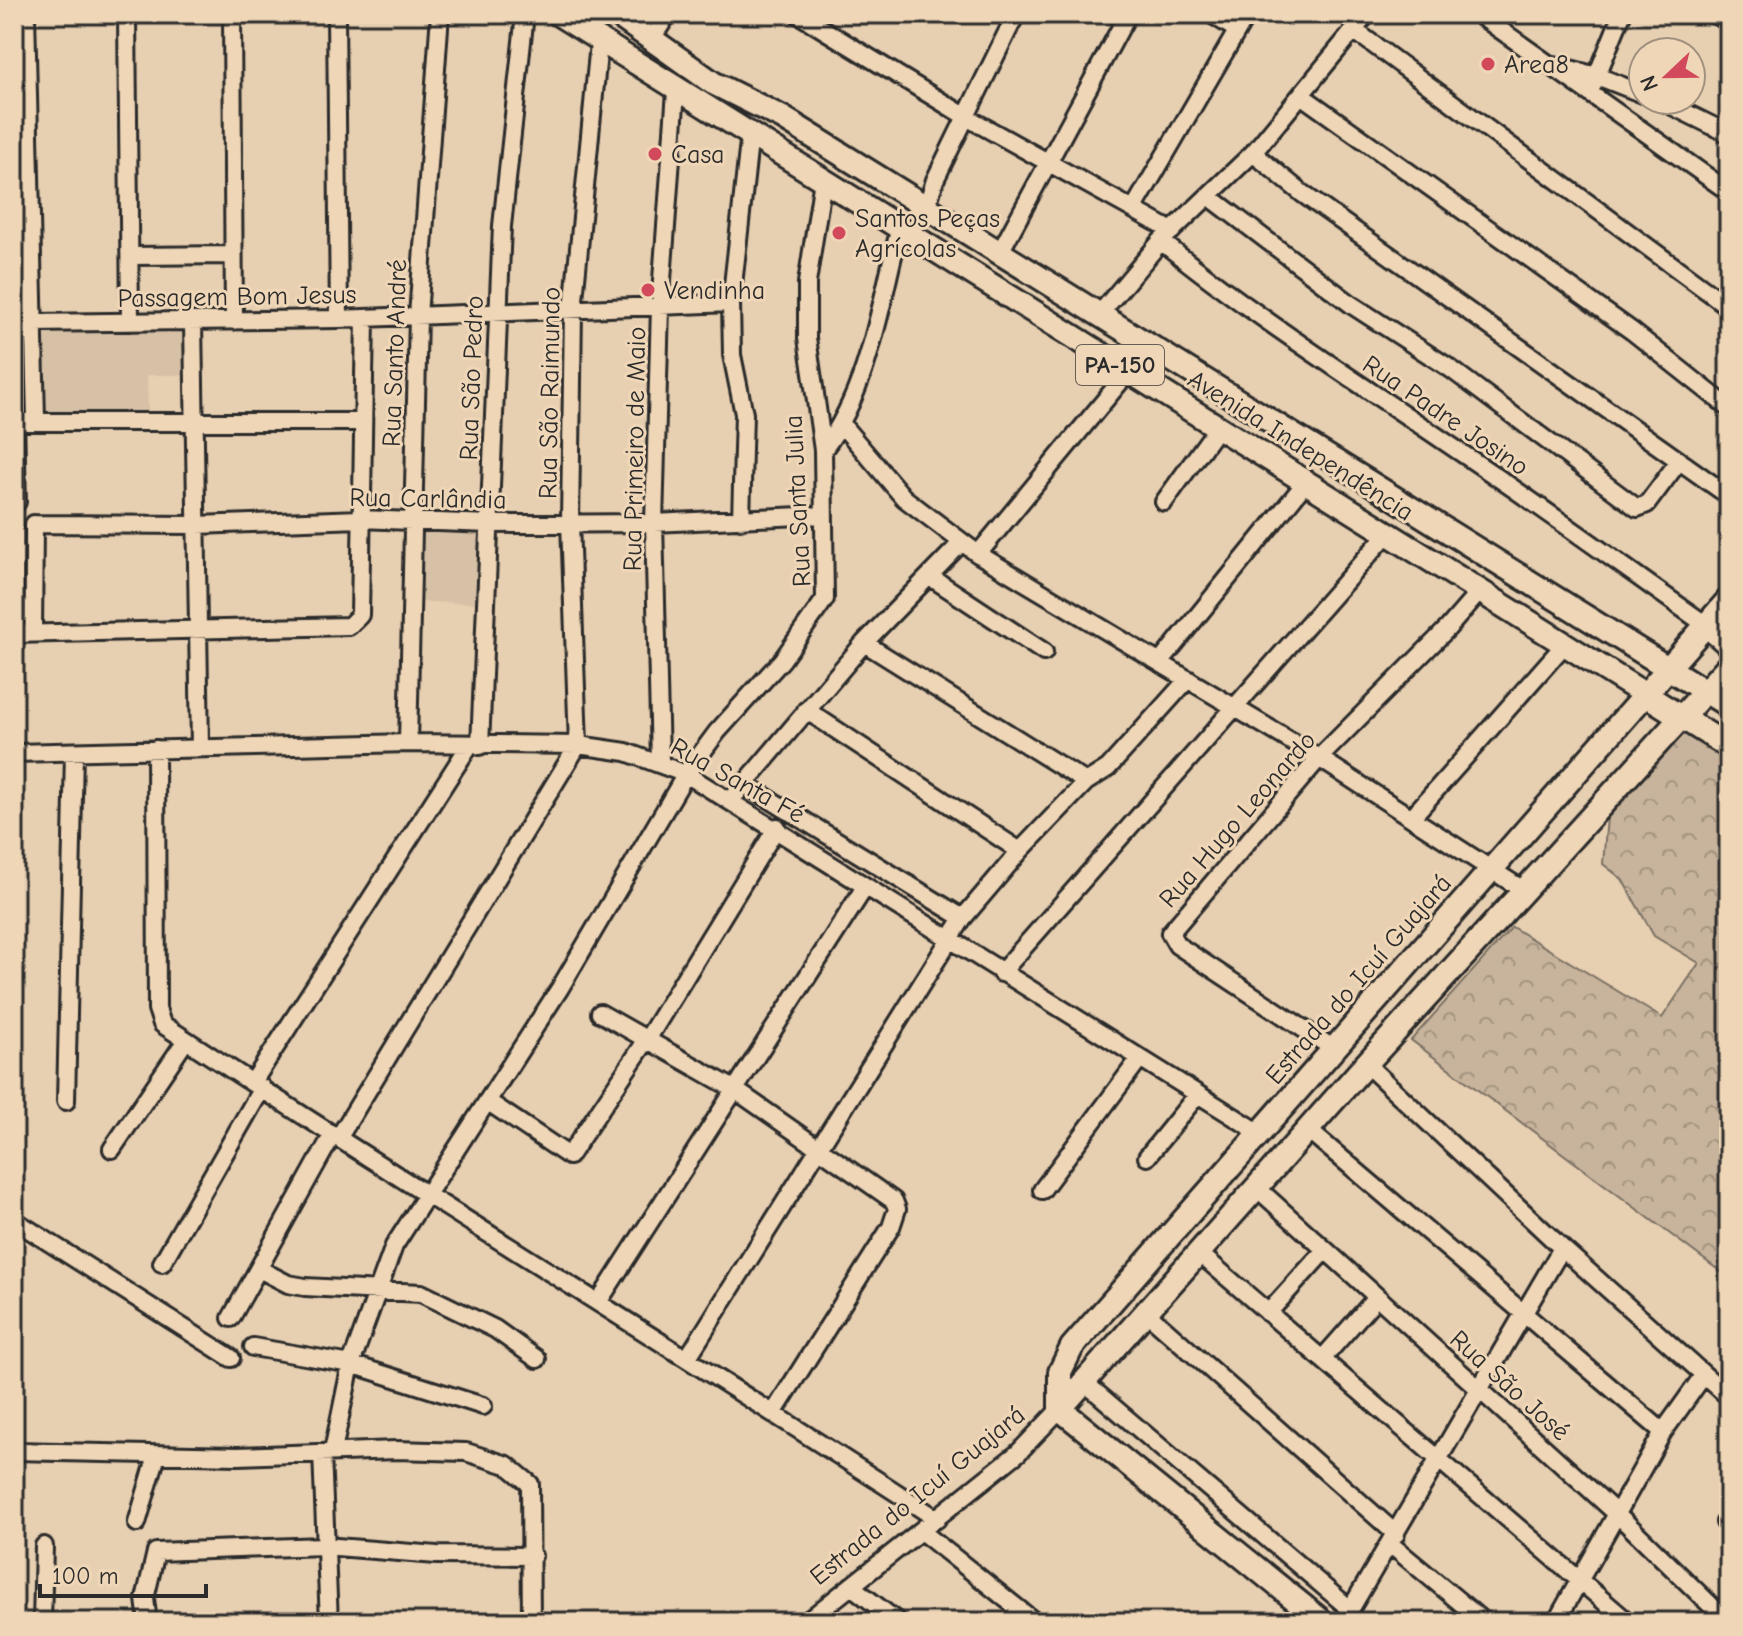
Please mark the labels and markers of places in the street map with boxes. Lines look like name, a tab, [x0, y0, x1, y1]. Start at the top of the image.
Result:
place label: Area8	[1504, 50, 1569, 80]
marker: Area8	[1479, 55, 1497, 73]
place label: Casa	[671, 140, 725, 170]
marker: Casa	[646, 145, 664, 163]
place label: Santos Peças Agrícolas	[855, 204, 1000, 264]
marker: Santos Peças Agrícolas	[830, 224, 848, 242]
place label: Vendinha	[664, 276, 765, 306]
marker: Vendinha	[639, 281, 657, 299]

